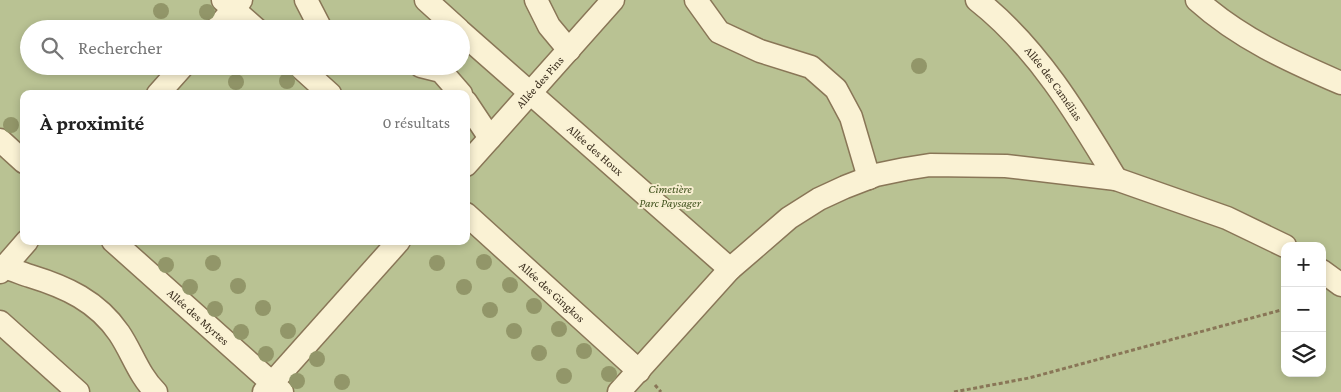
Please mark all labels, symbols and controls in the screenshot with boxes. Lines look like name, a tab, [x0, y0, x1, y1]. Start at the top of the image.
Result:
search box	[20, 20, 470, 75]
icon: search	[38, 34, 66, 62]
text: Rechercher	[78, 37, 162, 58]
street label: Allée des Camélias	[1022, 44, 1086, 124]
street label: Allée des Pins	[513, 53, 567, 111]
text: À proximité	[40, 111, 144, 135]
text: 0 résultats	[383, 114, 450, 131]
street label: Allée des Houx	[564, 122, 627, 179]
park label: Cimetière Parc Paysager	[639, 182, 702, 210]
map controls	[1281, 242, 1326, 377]
button: +	[1281, 242, 1326, 287]
street label: Allée des Gingkos	[516, 259, 588, 326]
street label: Allée des Myrtes	[164, 286, 232, 348]
button: −	[1281, 287, 1326, 332]
button: layers	[1281, 332, 1326, 377]

